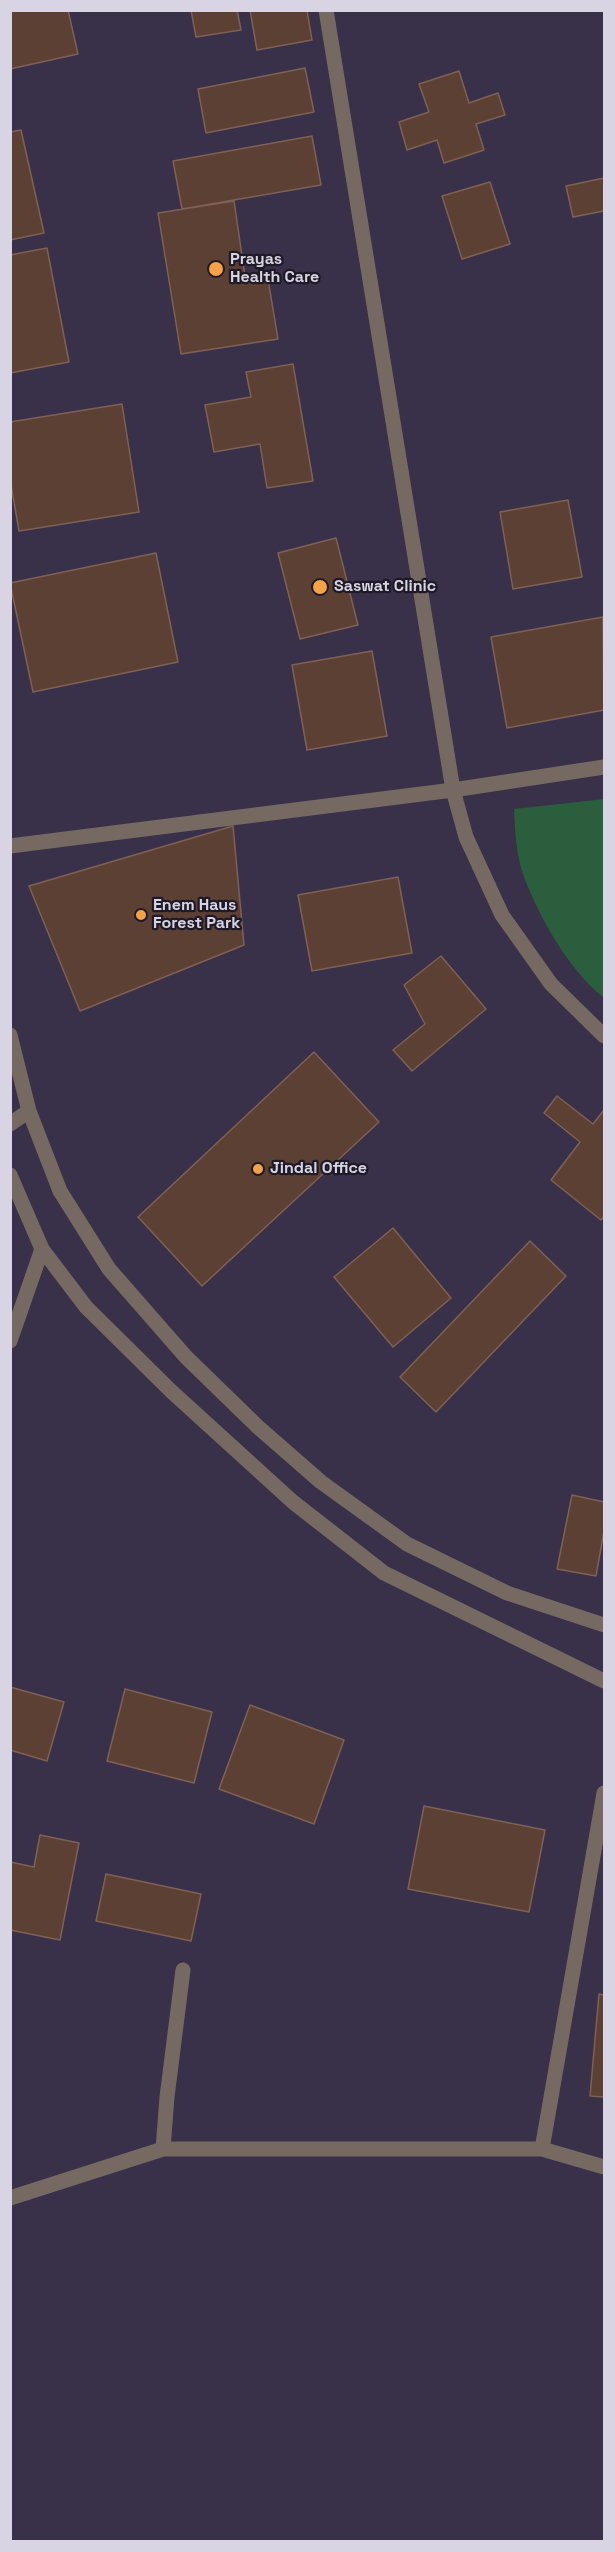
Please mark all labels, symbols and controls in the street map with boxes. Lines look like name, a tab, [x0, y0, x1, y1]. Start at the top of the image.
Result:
place label: Prayas Health Care	[230, 250, 319, 288]
marker: Prayas Health Care	[207, 260, 225, 278]
place label: Saswat Clinic	[334, 577, 436, 597]
marker: Saswat Clinic	[311, 578, 329, 596]
place label: Enem Haus Forest Park	[153, 896, 240, 934]
marker: Enem Haus Forest Park	[134, 908, 148, 922]
place label: Jindal Office	[270, 1159, 367, 1179]
marker: Jindal Office	[251, 1162, 265, 1176]

